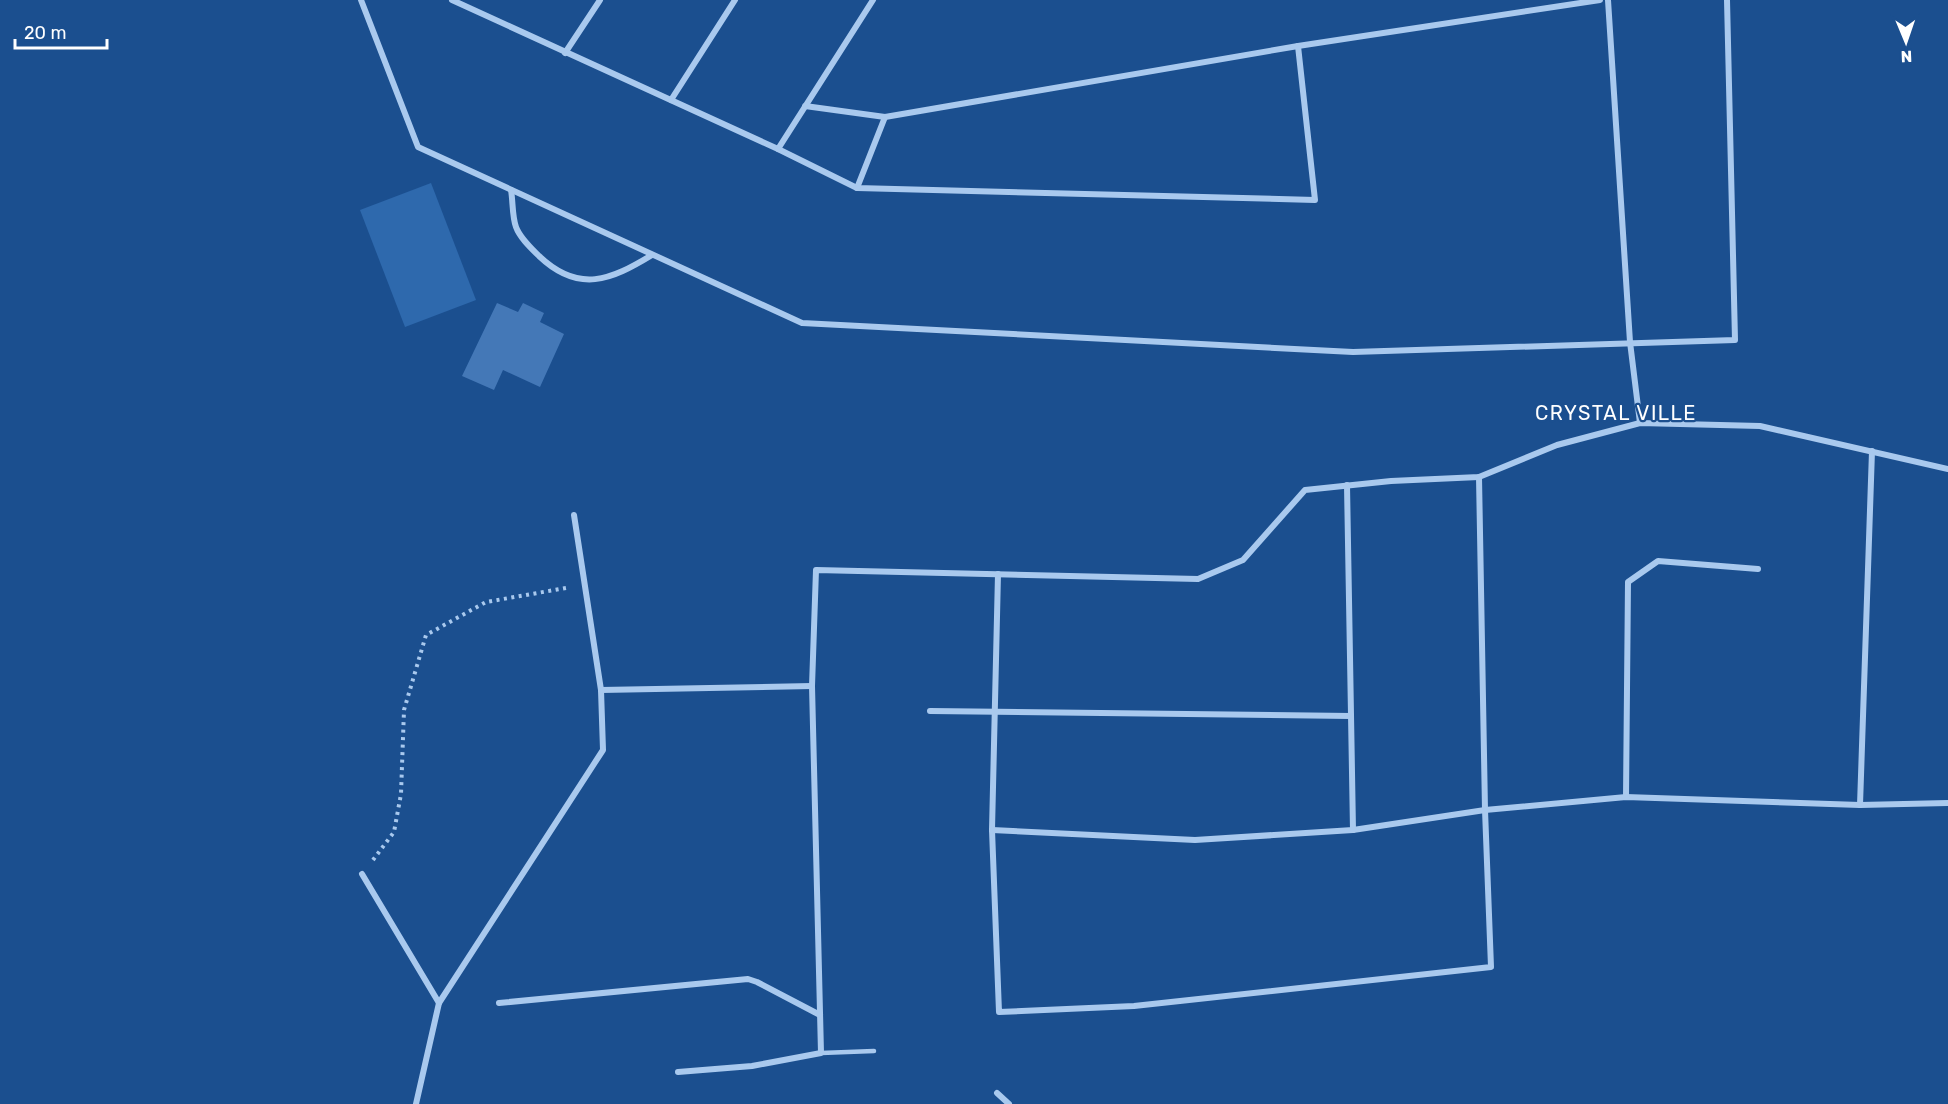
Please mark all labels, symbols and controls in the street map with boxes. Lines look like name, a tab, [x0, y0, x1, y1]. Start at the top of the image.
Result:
scale bar	[15, 12, 106, 50]
north arrow	[1876, 12, 1936, 72]
text: 20 m	[24, 22, 66, 44]
text: N	[1900, 47, 1913, 66]
district label: CRYSTAL VILLE	[1535, 401, 1697, 425]

